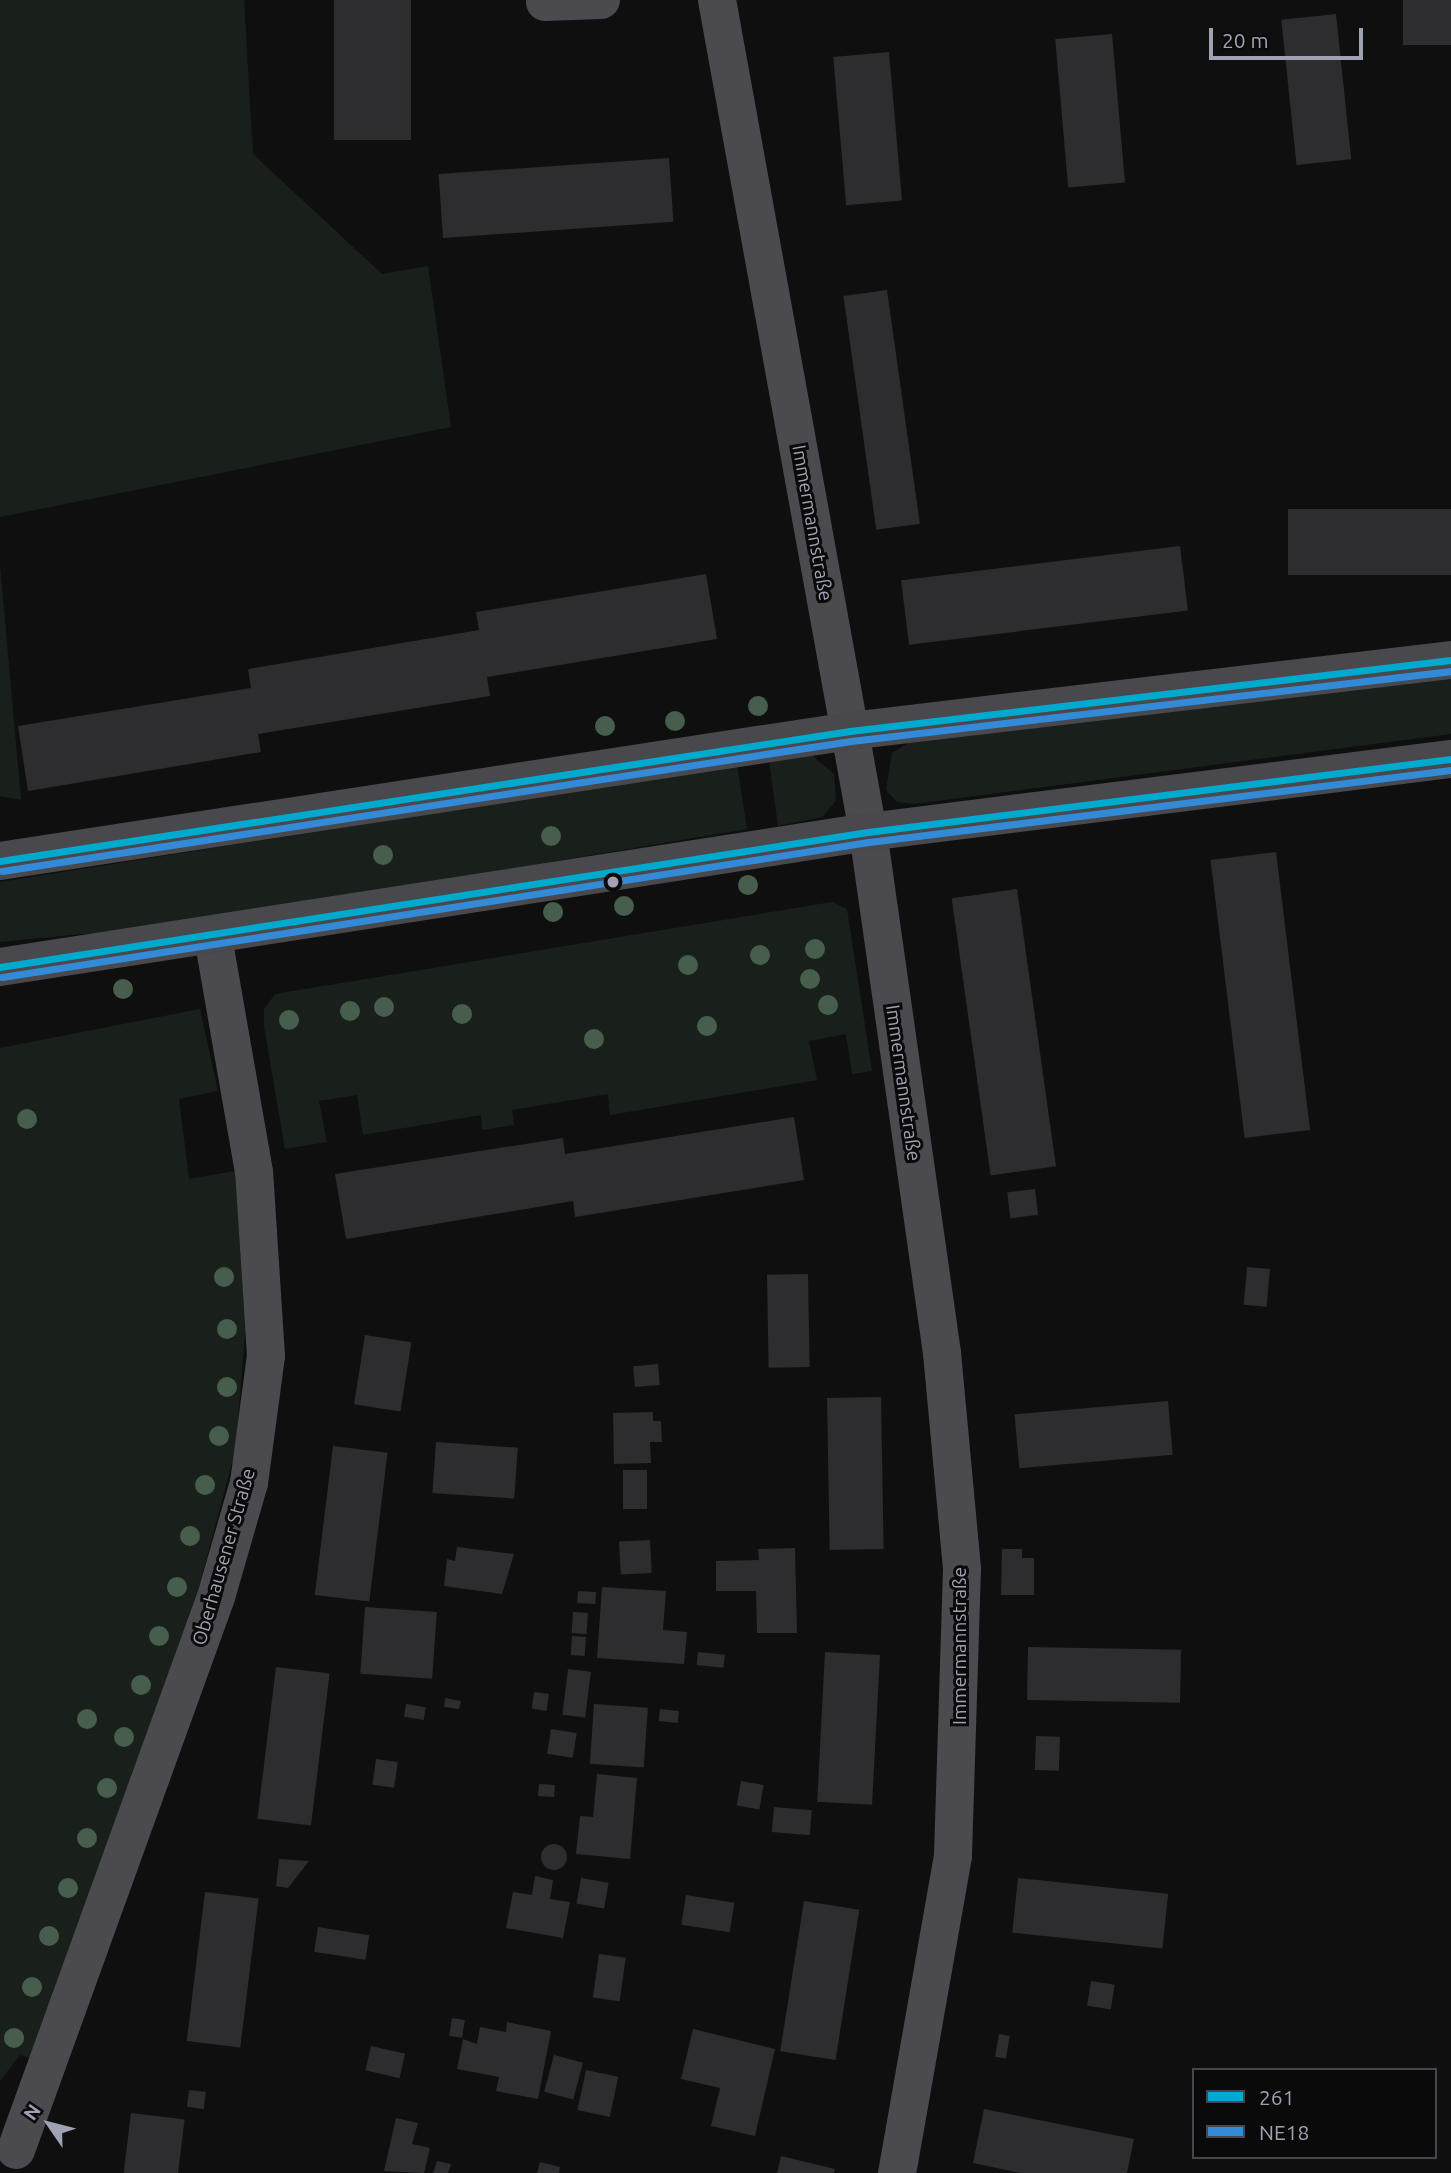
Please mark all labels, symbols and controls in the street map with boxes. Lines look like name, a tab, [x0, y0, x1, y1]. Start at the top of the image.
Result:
scale bar	[1213, 14, 1367, 58]
text: 20 m	[1222, 28, 1269, 52]
street label: Immermannstraße	[787, 443, 837, 603]
unlabelled marker	[606, 875, 620, 889]
street label: Immermannstraße	[881, 1003, 925, 1163]
street label: Oberhausener Straße	[188, 1466, 260, 1648]
street label: Immermannstraße	[949, 1567, 971, 1725]
legend	[1192, 2068, 1437, 2159]
text: 261	[1259, 2085, 1295, 2109]
north arrow	[14, 2089, 84, 2159]
text: N	[19, 2100, 45, 2124]
text: NE18	[1259, 2120, 1309, 2144]

